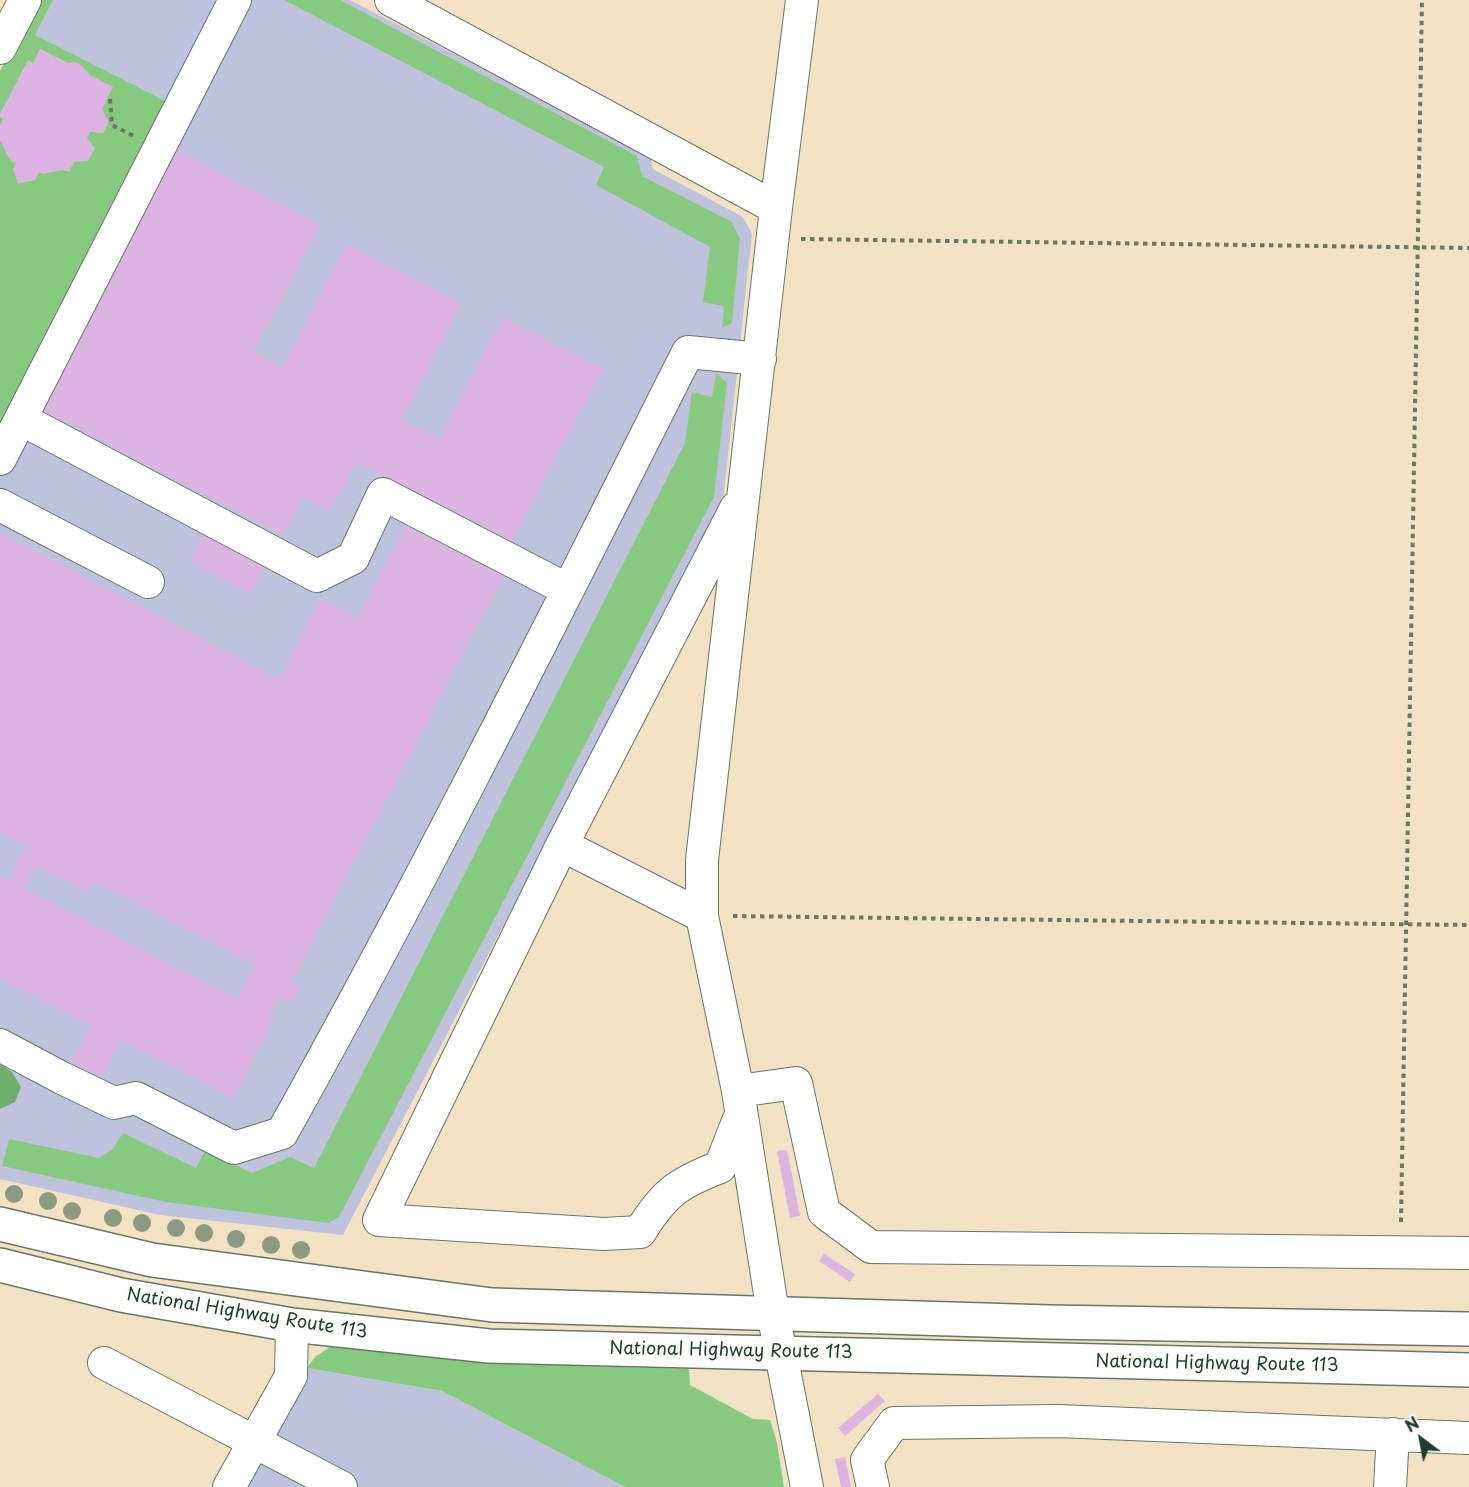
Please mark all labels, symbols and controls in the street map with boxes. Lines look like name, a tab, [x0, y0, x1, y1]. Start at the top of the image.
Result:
street label: National Highway Route 113	[125, 1284, 369, 1344]
street label: National Highway Route 113	[609, 1338, 853, 1364]
street label: National Highway Route 113	[1095, 1351, 1339, 1377]
north arrow	[1391, 1409, 1451, 1469]
text: N	[1400, 1410, 1423, 1437]

